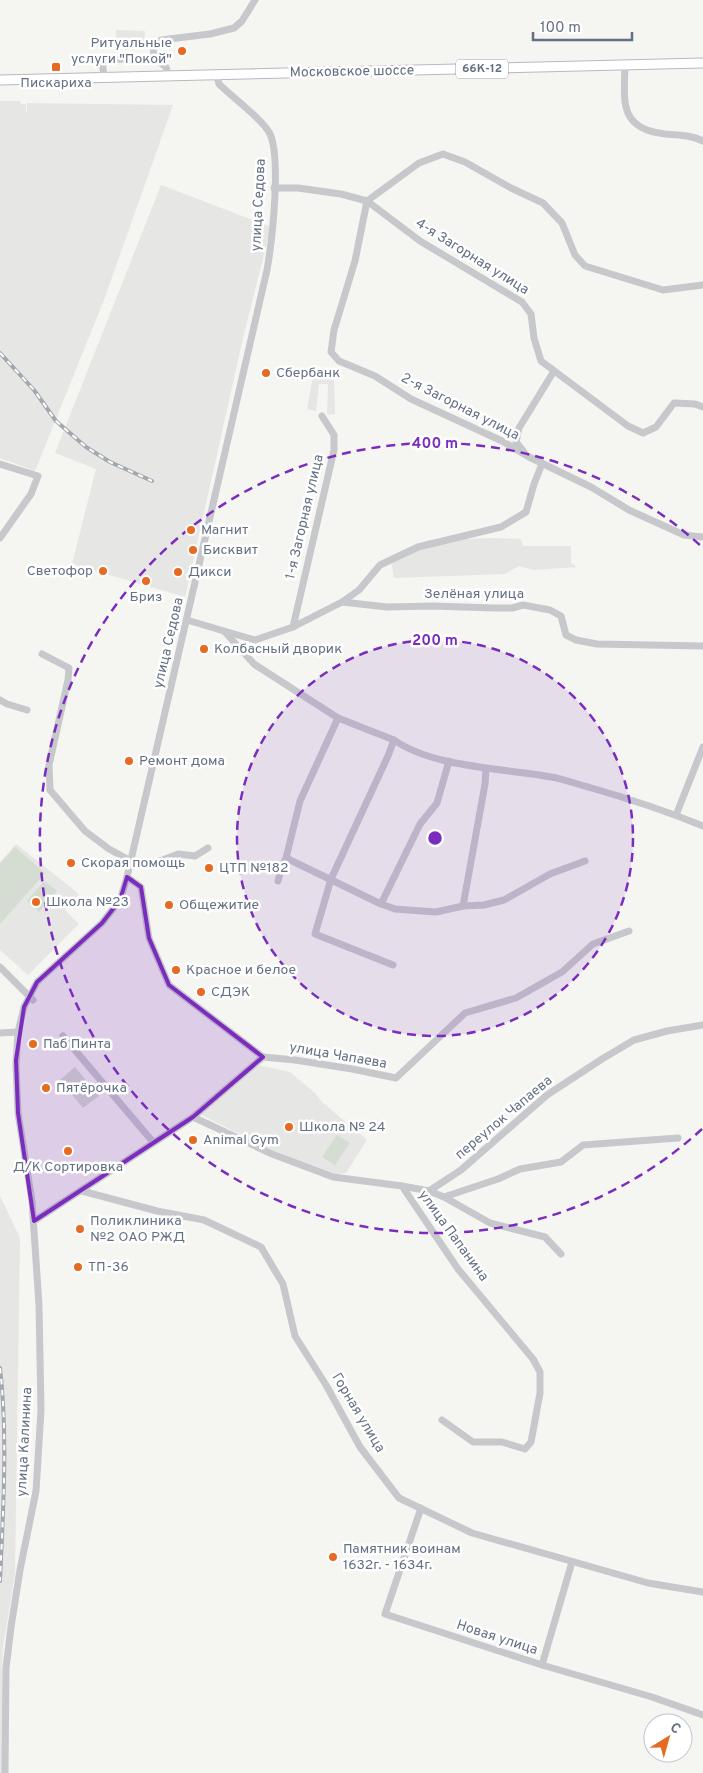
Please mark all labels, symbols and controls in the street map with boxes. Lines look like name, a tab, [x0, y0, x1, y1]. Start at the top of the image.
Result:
scale bar	[533, 10, 632, 42]
text: 100 m	[540, 19, 581, 38]
place label: Ритуальные услуги "Покой"	[71, 35, 172, 68]
marker: Ритуальные услуги "Покой"	[176, 45, 188, 57]
road number: 66К-12	[456, 60, 508, 78]
marker: Пискариха	[50, 61, 62, 73]
street label: Московское шоссе	[290, 62, 414, 82]
place label: Пискариха	[20, 75, 92, 92]
street label: улица Седова	[248, 158, 270, 252]
street label: 4-я Загорная улица	[412, 215, 532, 299]
place label: Сбербанк	[276, 365, 340, 382]
marker: Сбербанк	[260, 367, 272, 379]
street label: 2-я Загорная улица	[398, 370, 522, 444]
text: 400 m	[412, 435, 458, 454]
street label: 1-я Загорная улица	[282, 453, 328, 581]
place label: Магнит	[201, 522, 248, 539]
marker: Магнит	[185, 524, 197, 536]
place label: Бисквит	[203, 542, 258, 559]
marker: Бисквит	[187, 544, 199, 556]
place label: Светофор	[27, 563, 93, 580]
place label: Дикси	[188, 564, 232, 581]
marker: Светофор	[97, 565, 109, 577]
marker: Дикси	[172, 566, 184, 578]
marker: Бриз	[140, 575, 152, 587]
street label: Зелёная улица	[424, 586, 524, 603]
place label: Бриз	[130, 589, 162, 606]
street label: улица Седова	[150, 596, 188, 690]
text: 200 m	[412, 632, 458, 651]
place label: Колбасный дворик	[214, 641, 342, 658]
marker: Колбасный дворик	[198, 643, 210, 655]
place label: Ремонт дома	[139, 753, 225, 770]
marker: Ремонт дома	[123, 755, 135, 767]
centre of rings	[426, 829, 444, 847]
place label: Скорая помощь	[81, 855, 185, 872]
marker: Скорая помощь	[65, 857, 77, 869]
place label: ЦТП №182	[219, 860, 288, 877]
marker: ЦТП №182	[203, 862, 215, 874]
place label: Школа №23	[46, 894, 129, 911]
marker: Школа №23	[30, 896, 42, 908]
place label: Общежитие	[179, 897, 259, 914]
marker: Общежитие	[163, 899, 175, 911]
place label: Красное и белое	[186, 962, 296, 979]
marker: Красное и белое	[170, 964, 182, 976]
place label: СДЭК	[211, 984, 250, 1001]
marker: СДЭК	[195, 986, 207, 998]
place label: Паб Пинта	[43, 1036, 111, 1053]
marker: Паб Пинта	[27, 1038, 39, 1050]
street label: улица Чапаева	[288, 1039, 388, 1073]
street label: переулок Чапаева	[452, 1072, 556, 1164]
place label: Пятёрочка	[56, 1080, 127, 1097]
marker: Пятёрочка	[40, 1082, 52, 1094]
place label: Школа № 24	[299, 1119, 385, 1136]
marker: Школа № 24	[283, 1121, 295, 1133]
place label: Animal Gym	[203, 1132, 279, 1149]
marker: Animal Gym	[187, 1134, 199, 1146]
marker: Д/К Сортировка	[62, 1145, 74, 1157]
place label: Д/К Сортировка	[13, 1159, 123, 1176]
street label: улица Папанина	[414, 1187, 492, 1285]
place label: Поликлиника №2 ОАО РЖД	[90, 1213, 185, 1246]
marker: Поликлиника №2 ОАО РЖД	[74, 1223, 86, 1235]
place label: ТП-36	[88, 1259, 129, 1276]
marker: ТП-36	[72, 1261, 84, 1273]
street label: Горная улица	[328, 1370, 388, 1456]
street label: улица Калинина	[14, 1387, 36, 1497]
place label: Памятник воинам 1632г. - 1634г.	[343, 1541, 461, 1574]
marker: Памятник воинам 1632г. - 1634г.	[327, 1551, 339, 1563]
street label: Новая улица	[454, 1617, 540, 1659]
north arrow	[643, 1713, 693, 1763]
text: С	[666, 1719, 684, 1738]

